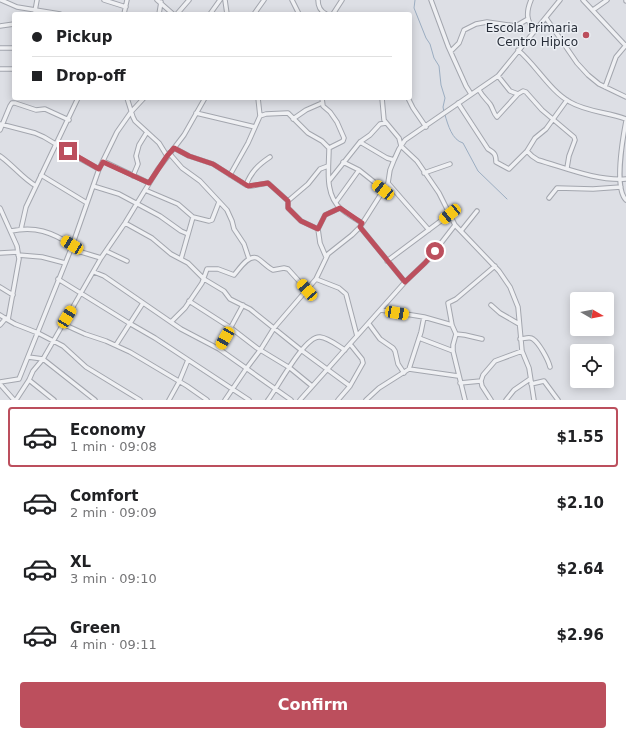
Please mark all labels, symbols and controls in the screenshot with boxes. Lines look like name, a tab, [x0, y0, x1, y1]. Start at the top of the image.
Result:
place label: Escola Primaria Centro Hipico	[486, 21, 578, 49]
text: Pickup	[56, 28, 112, 46]
marker: Escola Primaria Centro Hipico	[581, 30, 591, 40]
text: Drop-off	[56, 67, 126, 85]
route end	[59, 142, 77, 160]
car	[370, 178, 396, 202]
car	[437, 202, 463, 226]
car	[59, 234, 85, 256]
route start	[426, 242, 444, 260]
car	[295, 277, 319, 303]
north arrow	[570, 292, 614, 336]
map controls	[570, 292, 614, 388]
car	[56, 304, 78, 330]
car	[384, 305, 410, 321]
car	[214, 325, 236, 351]
button: locate	[570, 344, 614, 388]
icon: car	[22, 419, 58, 455]
text: Economy	[70, 421, 146, 439]
text: $1.55	[557, 428, 604, 446]
text: 1 min · 09:08	[70, 439, 157, 454]
icon: car	[22, 485, 58, 521]
text: Comfort	[70, 487, 138, 505]
text: $2.10	[557, 494, 604, 512]
text: 2 min · 09:09	[70, 505, 157, 520]
icon: car	[22, 551, 58, 587]
text: XL	[70, 553, 91, 571]
text: $2.64	[557, 560, 604, 578]
text: 3 min · 09:10	[70, 571, 157, 586]
icon: car	[22, 617, 58, 653]
text: Green	[70, 619, 121, 637]
text: $2.96	[557, 626, 604, 644]
text: 4 min · 09:11	[70, 637, 157, 652]
button: Confirm	[20, 682, 606, 728]

